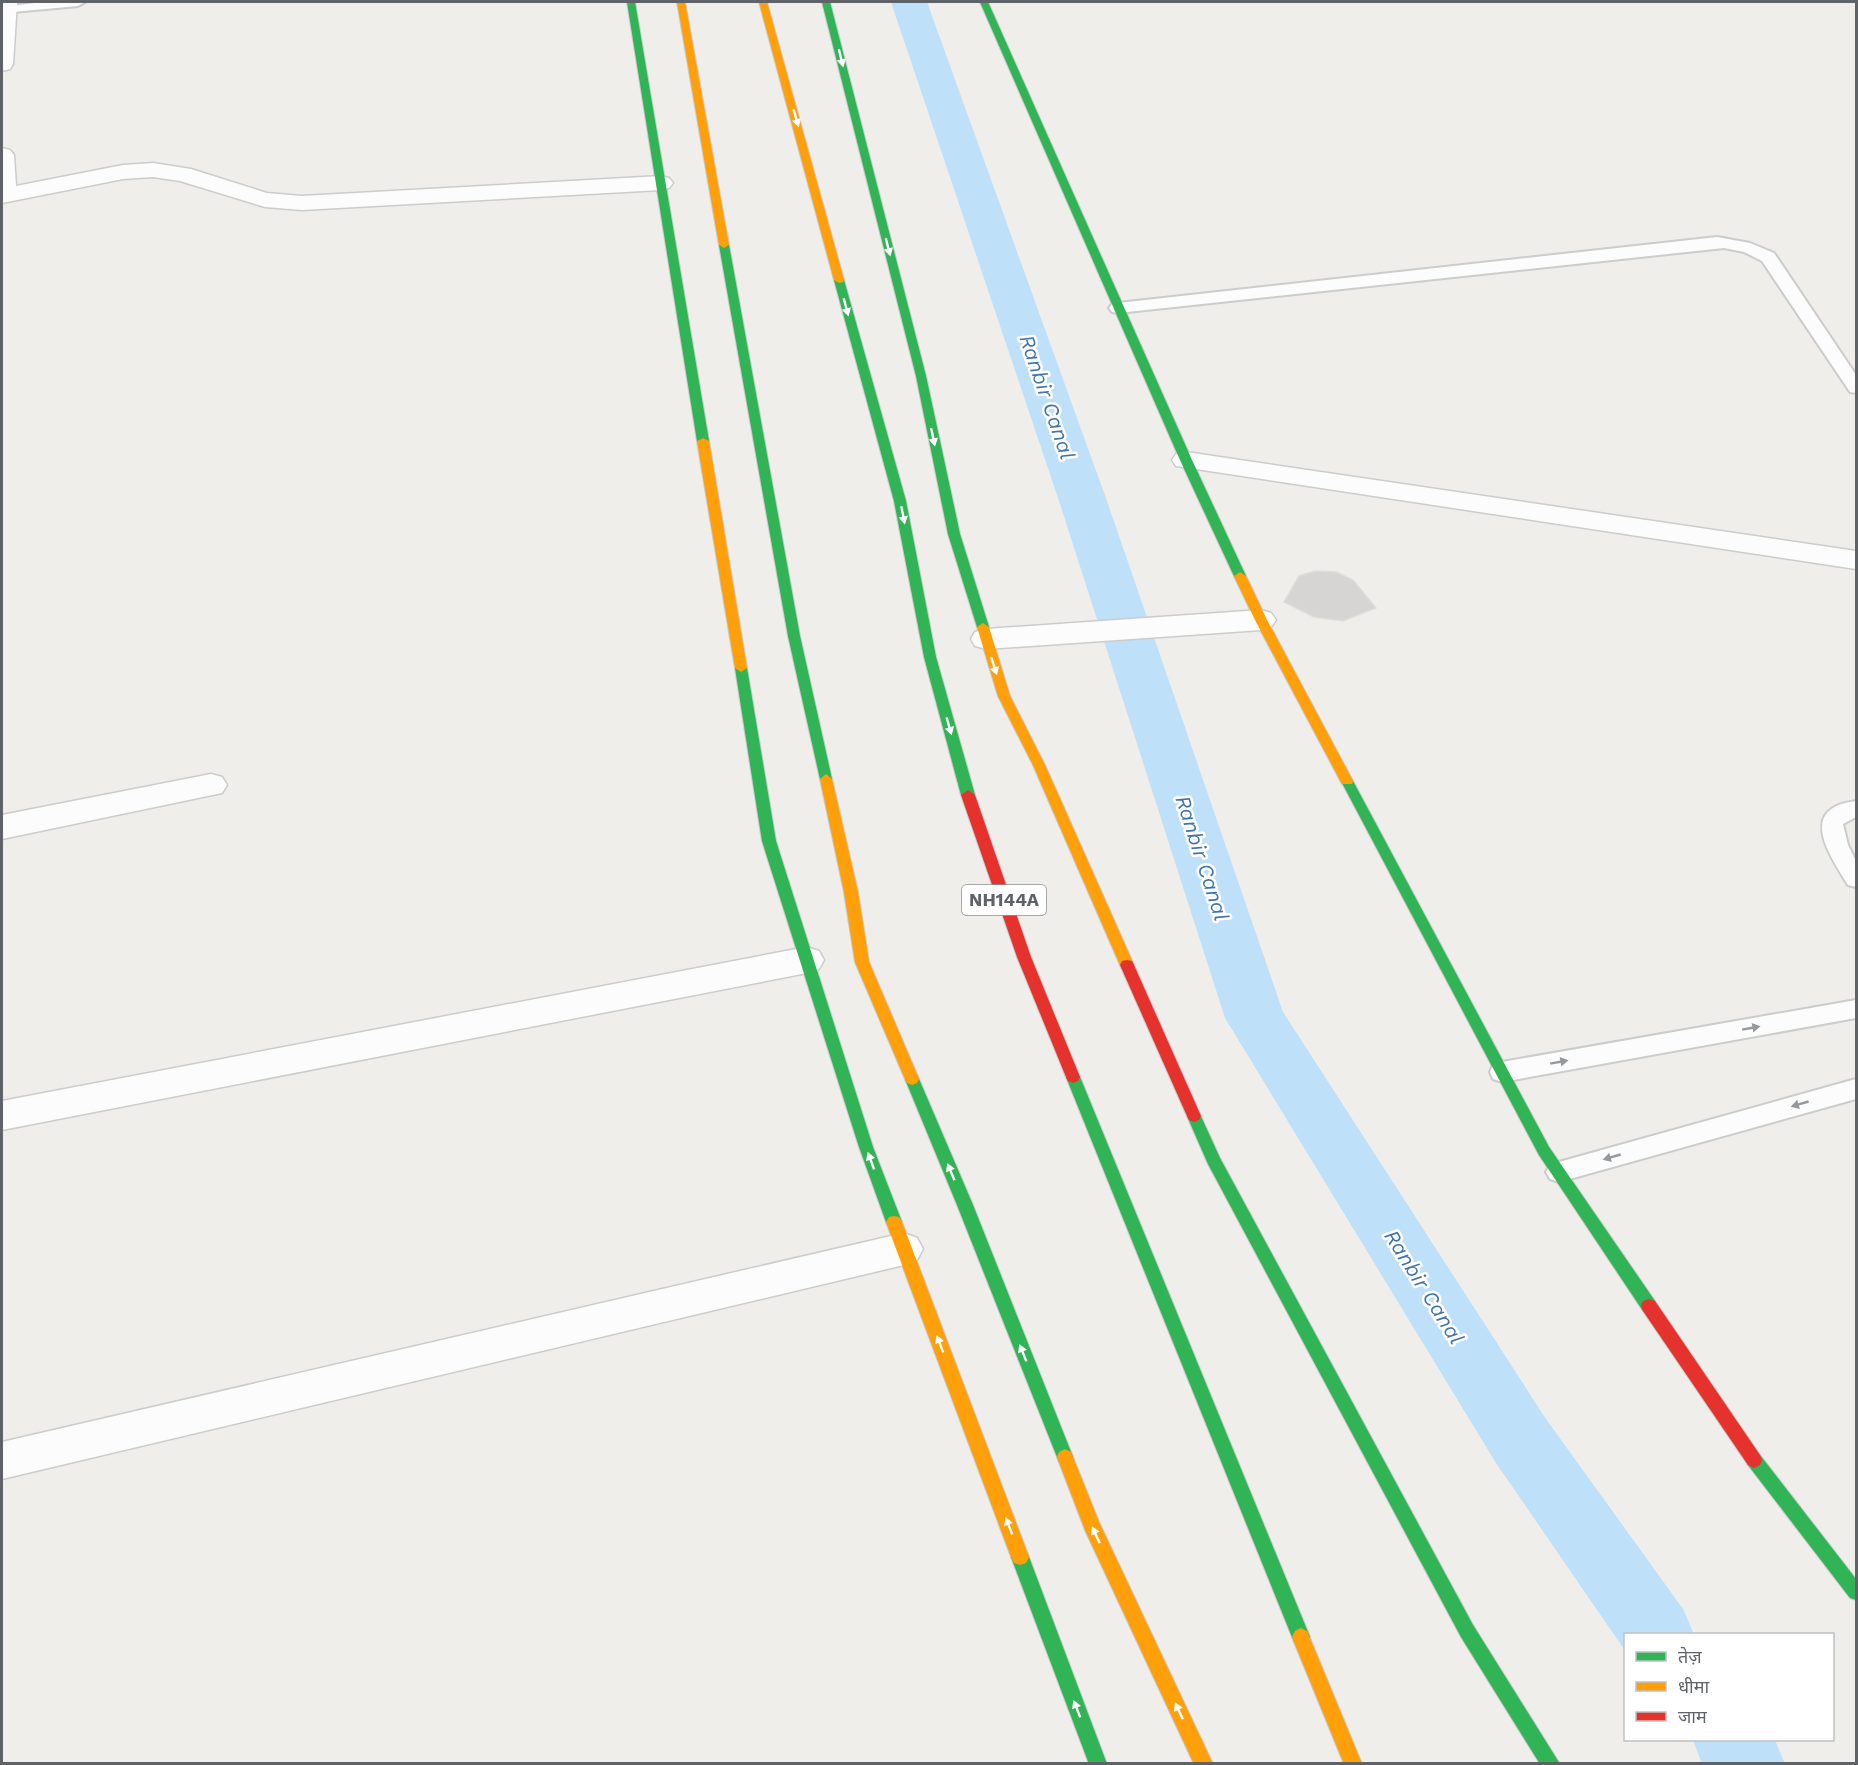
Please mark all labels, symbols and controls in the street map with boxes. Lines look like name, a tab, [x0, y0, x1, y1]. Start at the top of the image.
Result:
one-way arrow	[836, 49, 846, 67]
one-way arrow	[792, 110, 801, 128]
one-way arrow	[884, 238, 894, 257]
one-way arrow	[841, 298, 851, 316]
water label: Ranbir Canal	[1014, 331, 1081, 463]
one-way arrow	[929, 428, 939, 446]
one-way arrow	[899, 506, 908, 525]
one-way arrow	[990, 657, 1000, 675]
one-way arrow	[945, 717, 954, 735]
water label: Ranbir Canal	[1170, 792, 1235, 924]
road number: NH144A	[962, 885, 1046, 915]
one-way arrow	[1742, 1023, 1761, 1032]
one-way arrow	[1550, 1057, 1569, 1066]
one-way arrow	[1791, 1100, 1809, 1110]
one-way arrow	[866, 1152, 876, 1170]
one-way arrow	[1603, 1153, 1621, 1162]
one-way arrow	[946, 1163, 956, 1181]
water label: Ranbir Canal	[1379, 1225, 1470, 1349]
one-way arrow	[934, 1335, 944, 1353]
one-way arrow	[1018, 1344, 1028, 1362]
one-way arrow	[1003, 1517, 1013, 1535]
one-way arrow	[1091, 1526, 1100, 1543]
legend	[1624, 1633, 1834, 1741]
text: तेज़	[1678, 1646, 1702, 1667]
text: धीमा	[1678, 1676, 1709, 1697]
one-way arrow	[1072, 1700, 1081, 1718]
one-way arrow	[1175, 1702, 1184, 1719]
text: जाम	[1678, 1706, 1708, 1727]

